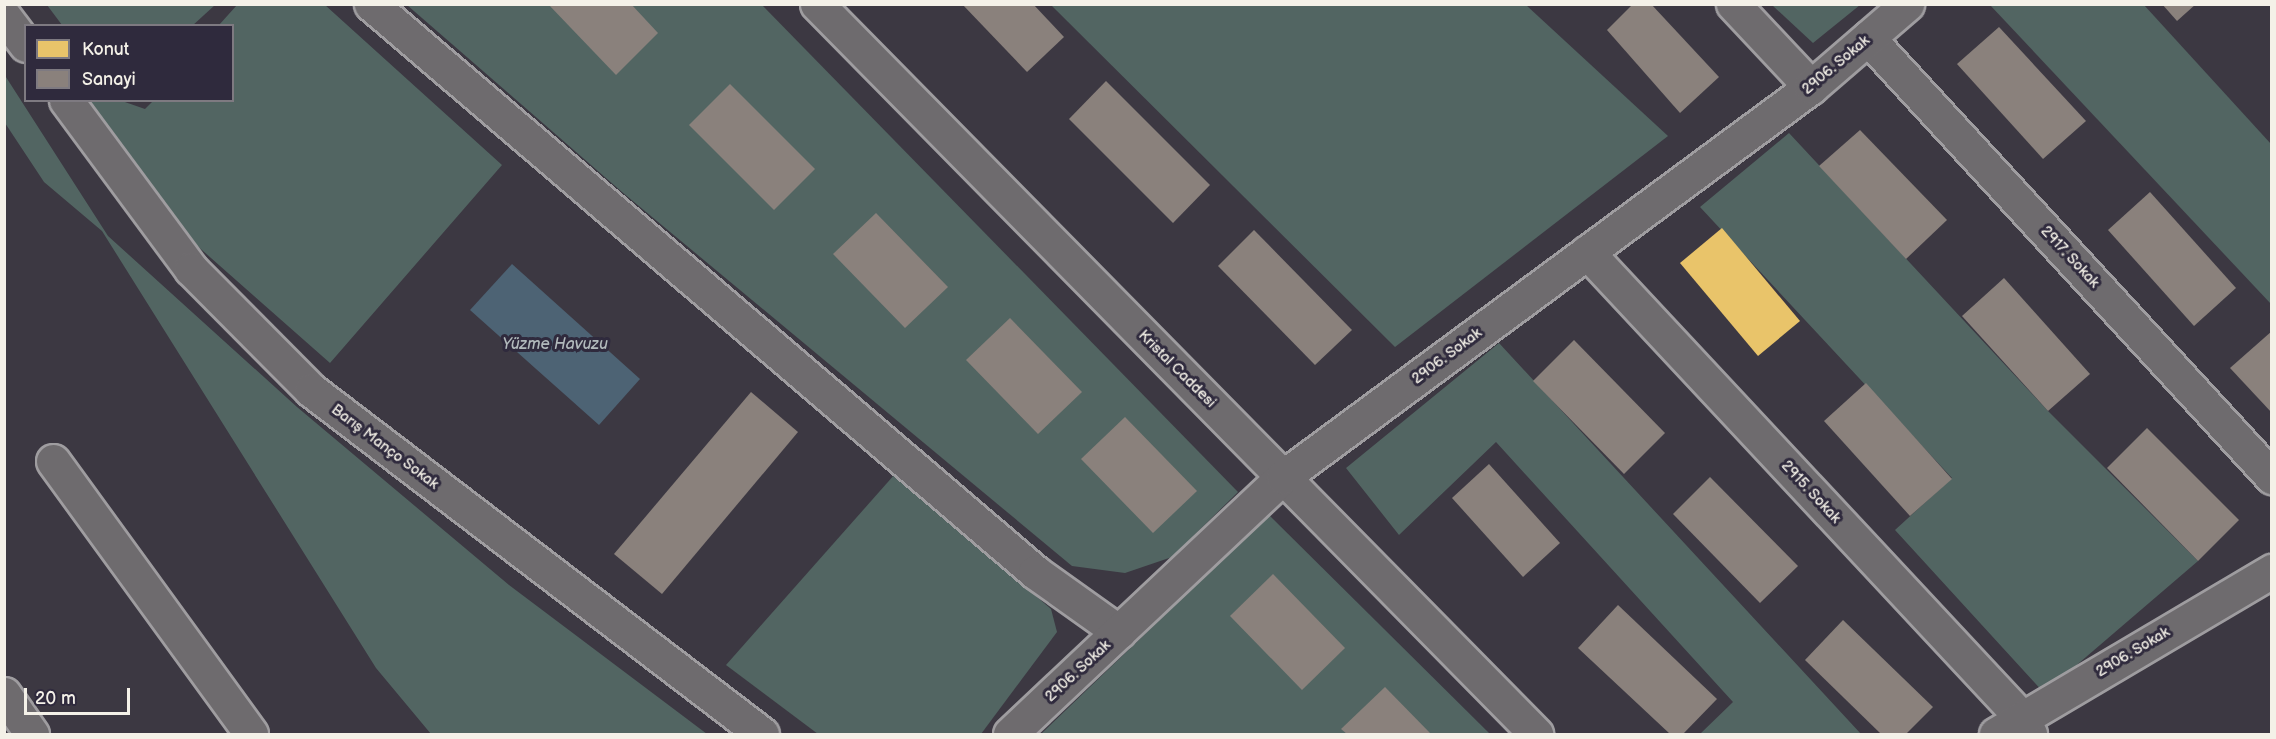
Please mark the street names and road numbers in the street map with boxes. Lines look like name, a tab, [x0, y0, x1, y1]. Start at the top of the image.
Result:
street label: 2906. Sokak	[1798, 31, 1874, 99]
street label: 2917. Sokak	[2037, 222, 2103, 292]
street label: 2906. Sokak	[1408, 324, 1486, 388]
street label: Kristal Caddesi	[1134, 326, 1220, 412]
street label: Barış Manço Sokak	[328, 401, 442, 493]
street label: 2915. Sokak	[1777, 457, 1845, 527]
street label: 2906. Sokak	[2093, 623, 2173, 681]
street label: 2906. Sokak	[1042, 636, 1114, 706]

